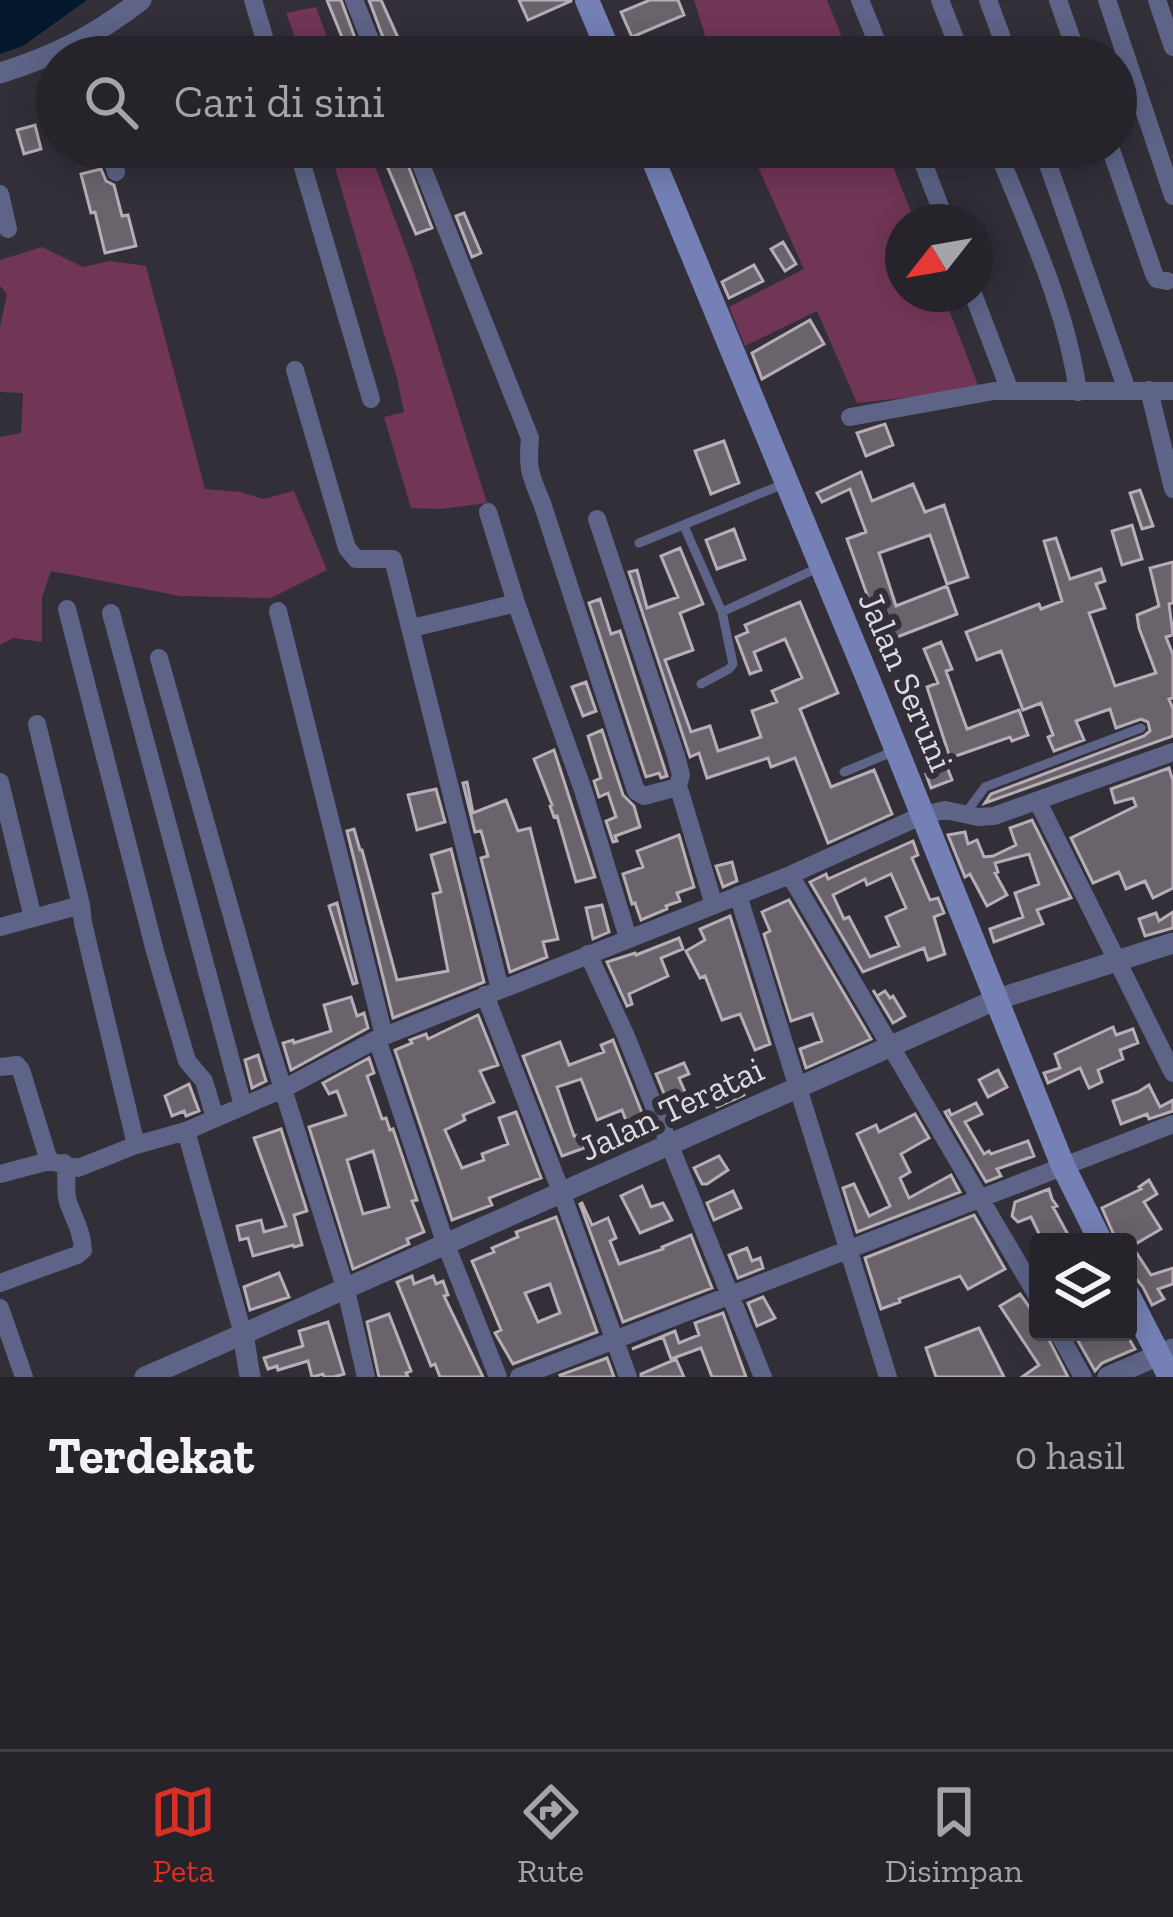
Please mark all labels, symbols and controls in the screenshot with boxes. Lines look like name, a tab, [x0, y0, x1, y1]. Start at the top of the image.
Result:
search box	[36, 36, 1137, 168]
icon: search	[78, 69, 144, 135]
text: Cari di sini	[174, 75, 385, 129]
north arrow	[885, 204, 993, 312]
street label: Jalan Seruni	[849, 585, 964, 777]
street label: Jalan Teratai	[572, 1047, 770, 1170]
map controls	[1029, 1233, 1137, 1341]
button: layers	[1029, 1233, 1137, 1341]
text: Terdekat	[48, 1425, 254, 1486]
text: 0 hasil	[1015, 1432, 1125, 1479]
tab: Peta	[150, 1779, 216, 1890]
tab: Rute	[517, 1779, 584, 1890]
tab: Disimpan	[885, 1779, 1023, 1890]

